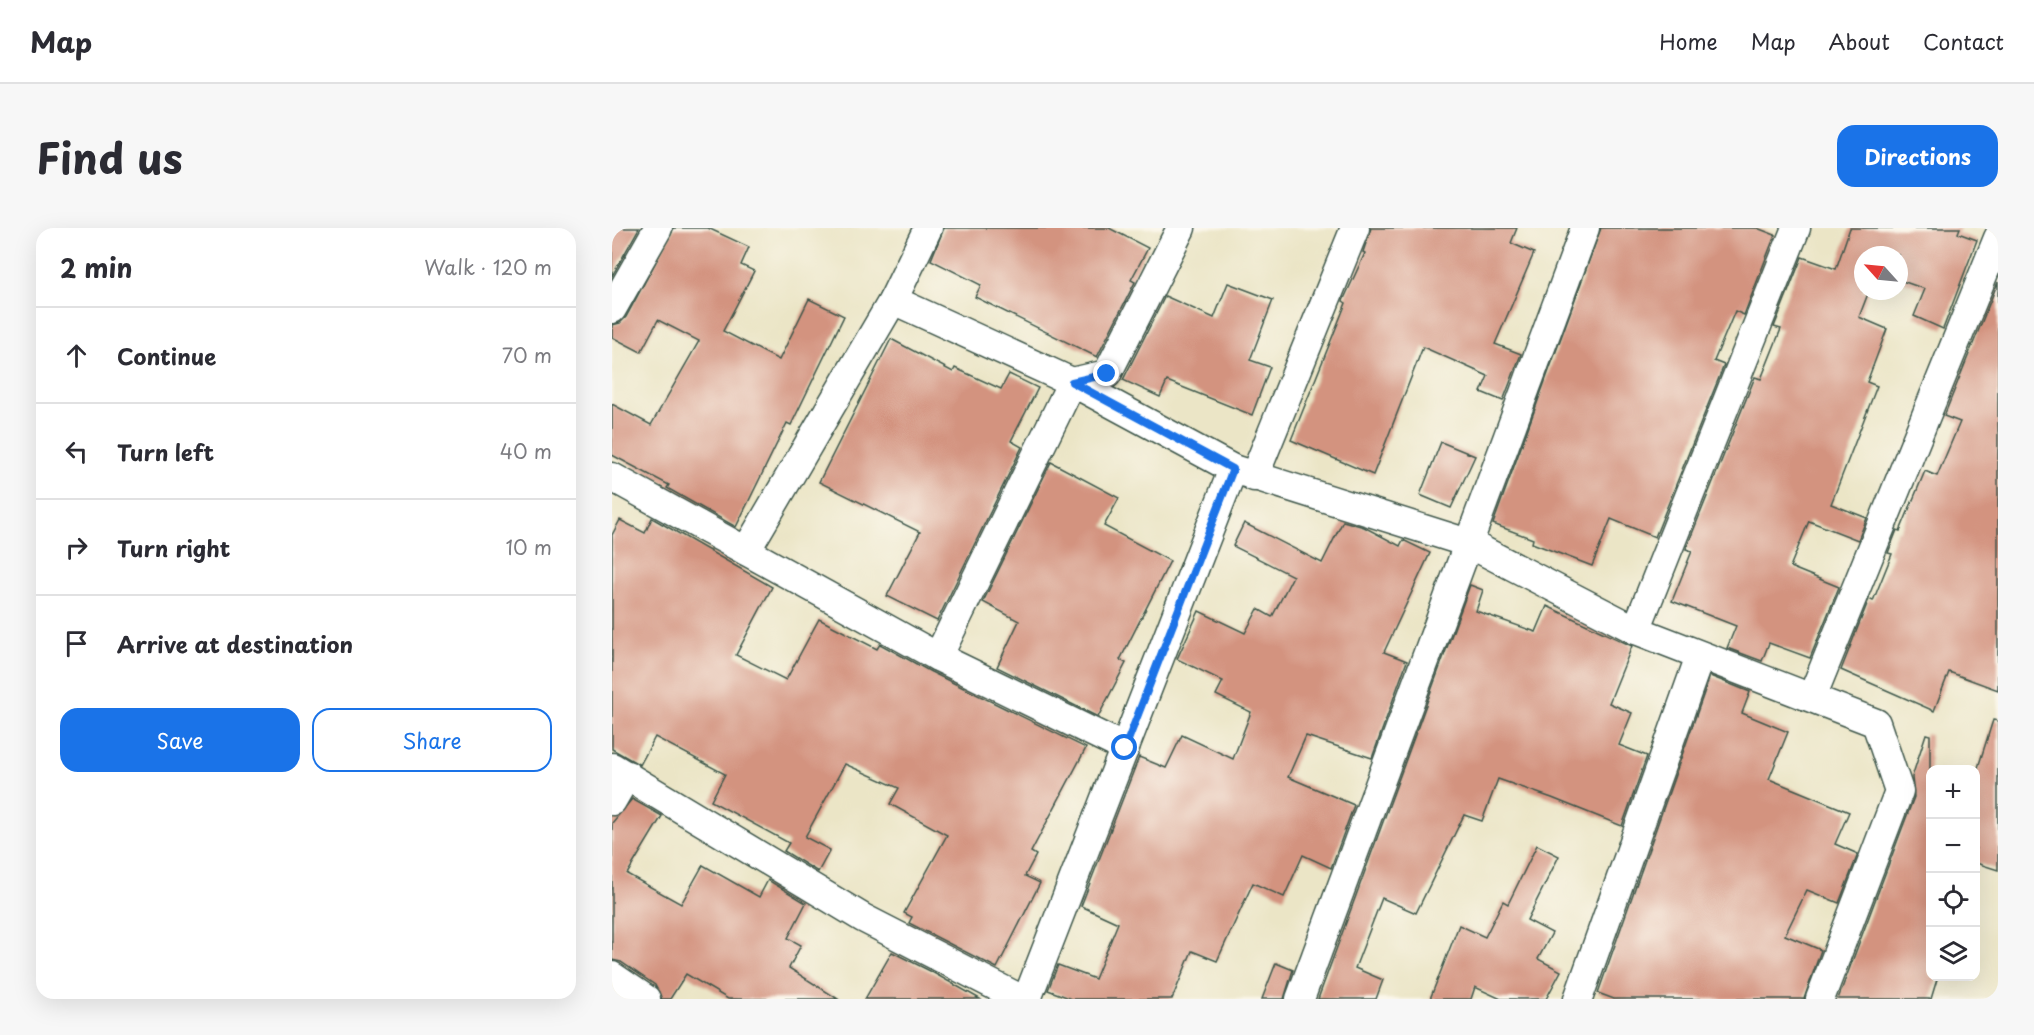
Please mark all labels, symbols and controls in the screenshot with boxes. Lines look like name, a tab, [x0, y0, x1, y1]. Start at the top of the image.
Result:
text: Map	[30, 20, 92, 63]
text: Home	[1659, 25, 1718, 57]
text: Map	[1751, 25, 1796, 57]
text: About	[1829, 25, 1890, 57]
text: Contact	[1923, 25, 2004, 57]
text: Find us	[36, 125, 183, 188]
button: Directions	[1837, 125, 1998, 187]
north arrow	[1854, 246, 1908, 300]
text: 2 min	[60, 248, 133, 287]
text: Walk · 120 m	[424, 252, 552, 282]
icon: ahead	[60, 339, 93, 372]
text: Continue	[117, 339, 216, 372]
text: 70 m	[502, 340, 552, 370]
route end	[1093, 360, 1119, 386]
icon: left	[60, 435, 93, 468]
text: Turn left	[117, 435, 214, 468]
text: 40 m	[500, 436, 552, 466]
icon: right	[60, 531, 93, 564]
text: Turn right	[117, 531, 230, 564]
text: 10 m	[505, 532, 552, 562]
icon: arrive	[60, 627, 93, 660]
text: Arrive at destination	[117, 627, 353, 660]
button: Save	[60, 708, 300, 772]
button: Share	[312, 708, 552, 772]
route start	[1111, 734, 1137, 760]
map controls	[1926, 765, 1980, 981]
button: +	[1926, 765, 1980, 819]
button: −	[1926, 819, 1980, 873]
button: locate	[1926, 873, 1980, 927]
button: layers	[1926, 927, 1980, 981]

